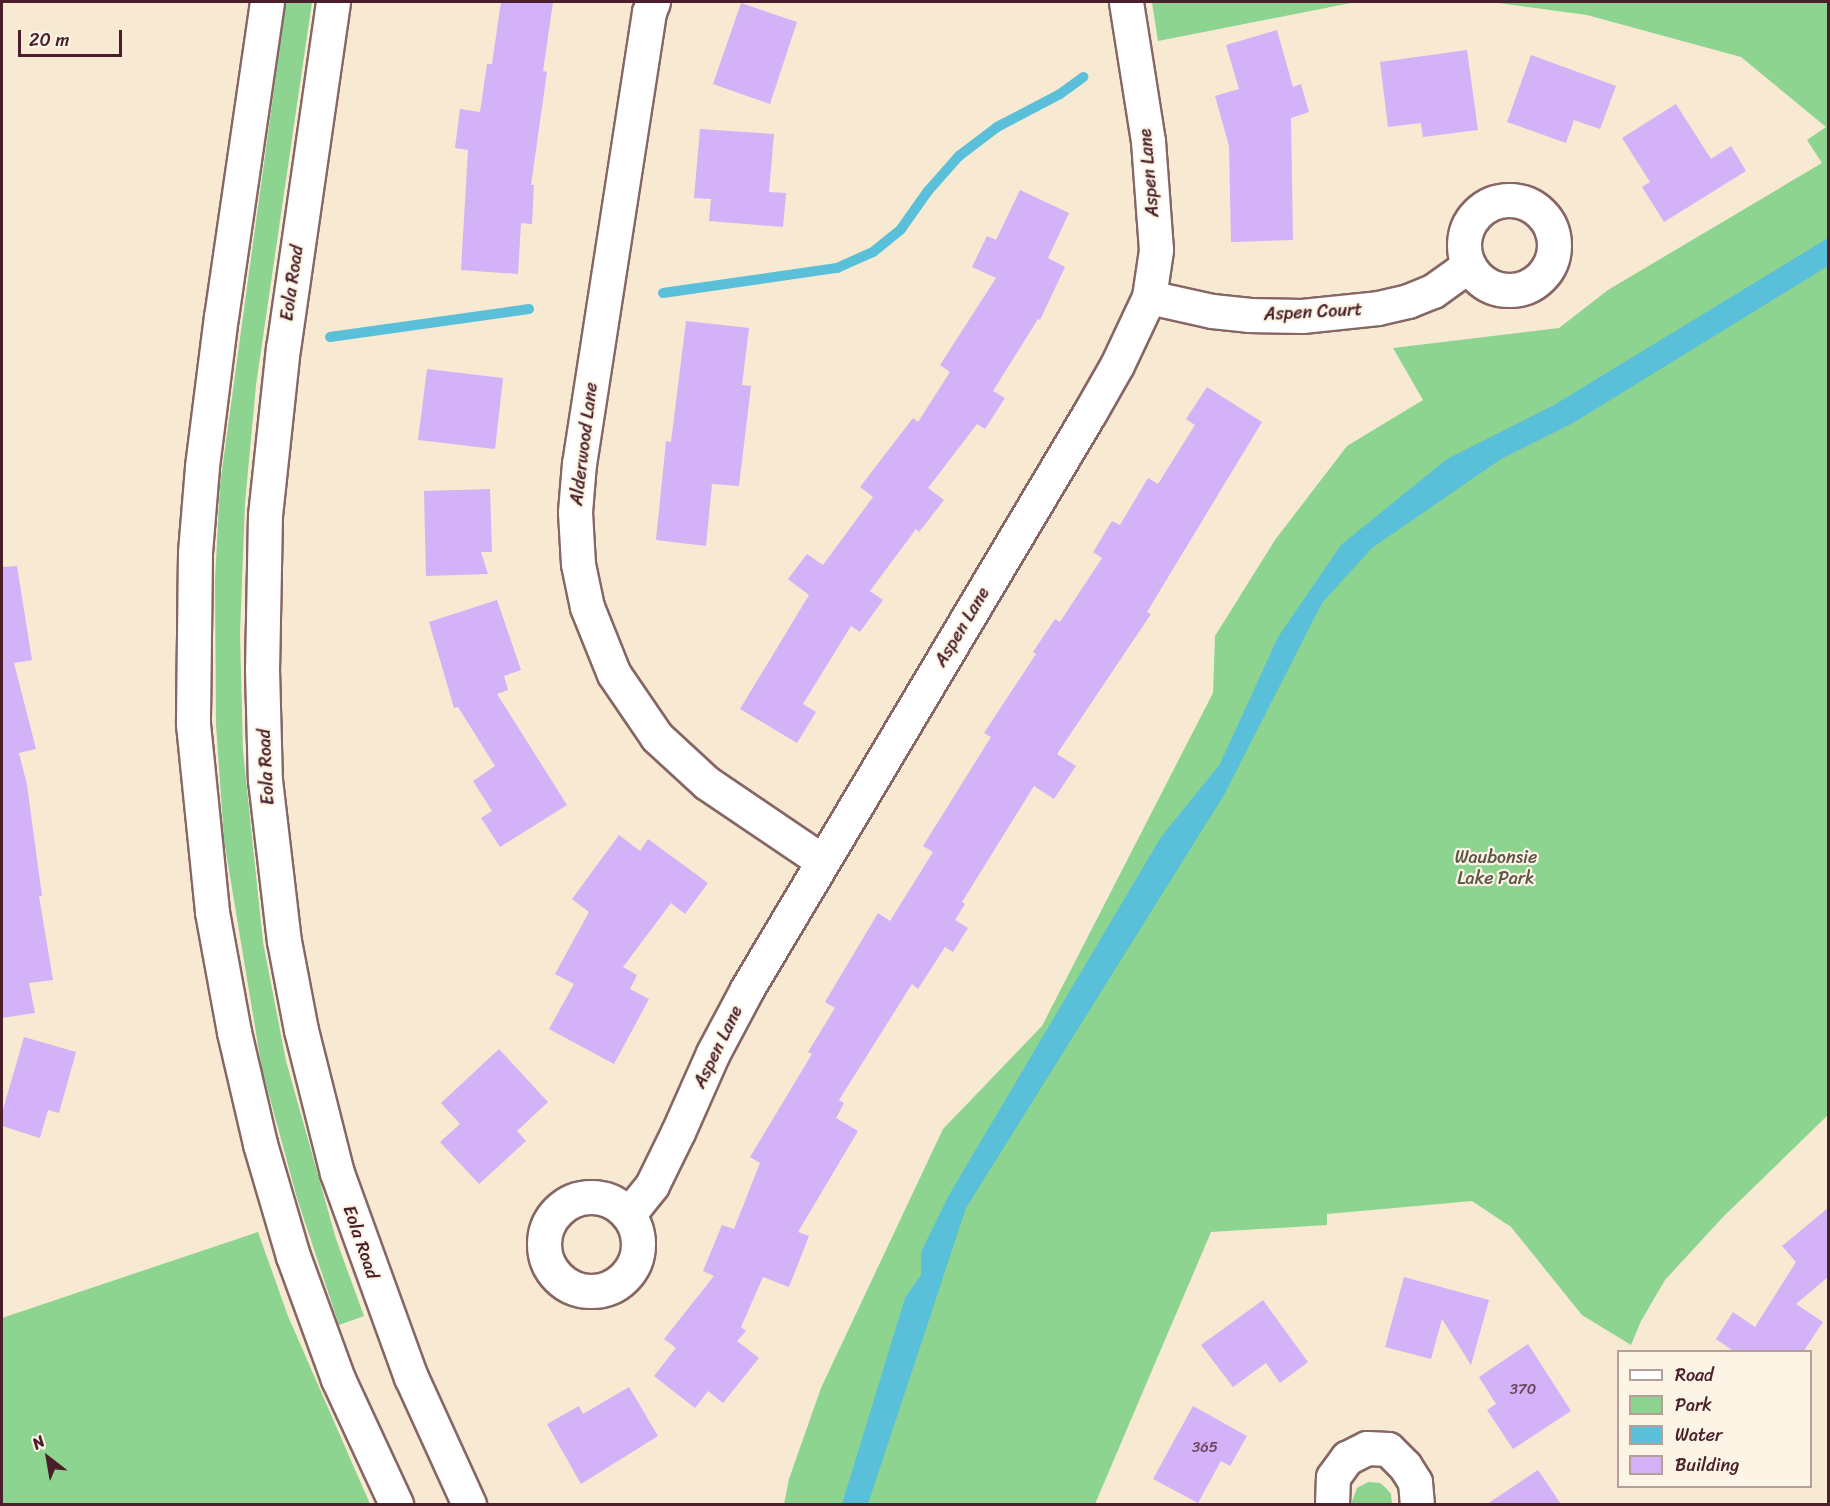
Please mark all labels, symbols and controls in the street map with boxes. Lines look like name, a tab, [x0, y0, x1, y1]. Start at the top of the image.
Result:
scale bar	[21, 18, 124, 56]
text: 20 m	[29, 24, 69, 56]
street label: Aspen Lane	[1134, 127, 1164, 219]
street label: Eola Road	[276, 244, 308, 322]
street label: Aspen Court	[1263, 299, 1363, 325]
street label: Alderwood Lane	[566, 381, 602, 507]
street label: Aspen Lane	[930, 583, 994, 671]
street label: Eola Road	[253, 728, 279, 806]
park label: Waubonsie Lake Park	[1455, 847, 1537, 890]
street label: Aspen Lane	[689, 1002, 747, 1092]
street label: Eola Road	[338, 1202, 384, 1282]
legend	[1617, 1350, 1812, 1488]
text: Road	[1675, 1359, 1714, 1391]
house number: 370	[1510, 1381, 1536, 1399]
text: Park	[1675, 1389, 1712, 1421]
text: Water	[1675, 1419, 1722, 1451]
text: N	[26, 1427, 51, 1457]
north arrow	[18, 1428, 78, 1488]
house number: 365	[1192, 1439, 1218, 1457]
text: Building	[1675, 1449, 1739, 1481]

